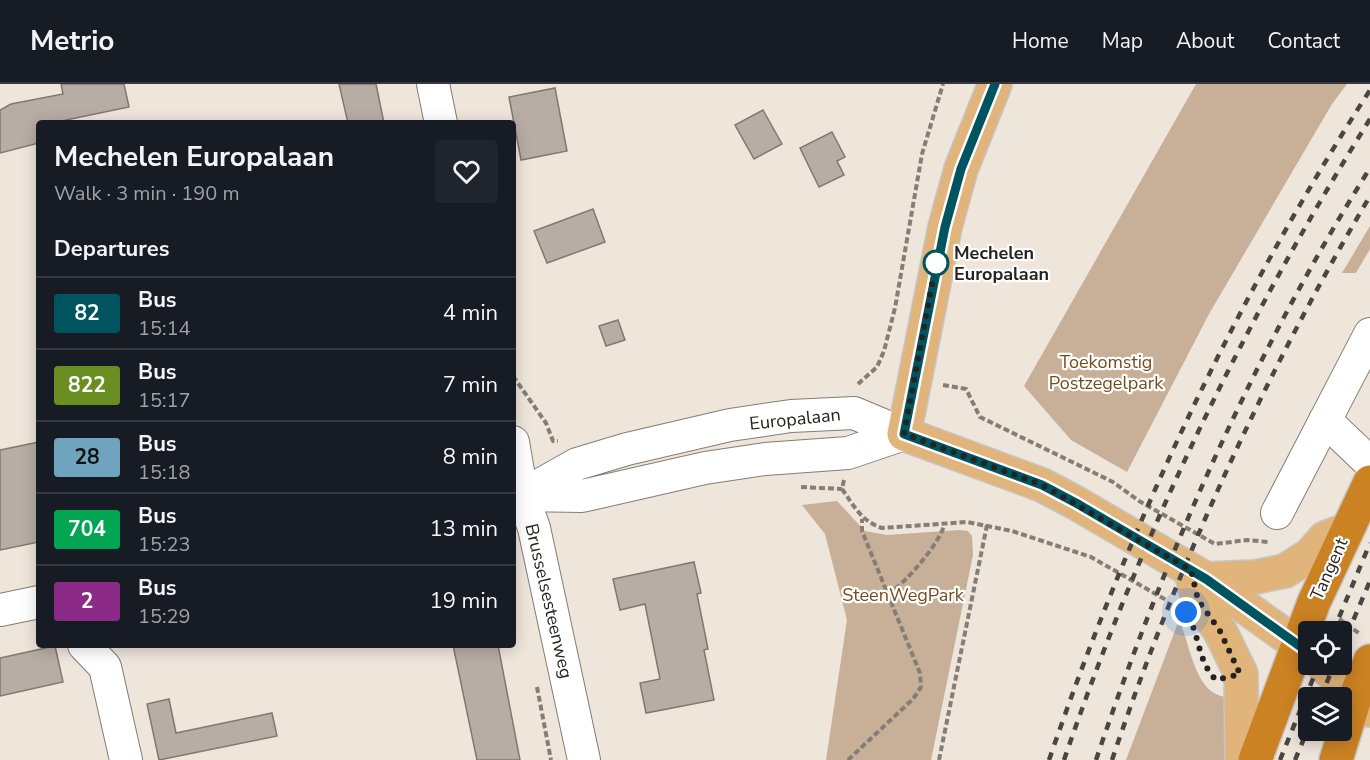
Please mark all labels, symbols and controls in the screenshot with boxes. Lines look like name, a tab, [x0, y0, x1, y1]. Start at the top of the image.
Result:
text: Metrio	[30, 22, 114, 60]
text: Home	[1012, 27, 1069, 55]
text: Map	[1102, 27, 1143, 55]
text: About	[1176, 27, 1234, 55]
text: Contact	[1267, 27, 1340, 55]
text: Mechelen Europalaan	[54, 138, 334, 176]
button: heart	[435, 140, 498, 203]
text: Walk · 3 min · 190 m	[54, 180, 240, 207]
text: Departures	[54, 234, 169, 264]
place label: Mechelen Europalaan	[954, 241, 1049, 286]
marker: Mechelen Europalaan	[923, 250, 949, 276]
text: Bus	[138, 285, 177, 315]
text: 4 min	[443, 298, 498, 328]
text: 82	[74, 299, 100, 327]
text: 15:14	[138, 315, 191, 342]
park label: Toekomstig Postzegelpark	[1049, 350, 1164, 395]
text: Bus	[138, 357, 177, 387]
text: 7 min	[443, 370, 498, 400]
text: 822	[68, 371, 106, 399]
text: 15:17	[138, 387, 191, 414]
street label: Europalaan	[748, 402, 842, 436]
text: Bus	[138, 429, 177, 459]
text: 8 min	[443, 442, 498, 472]
text: 28	[74, 443, 100, 471]
text: 15:18	[138, 459, 191, 486]
text: Bus	[138, 501, 177, 531]
text: 13 min	[430, 514, 498, 544]
text: 704	[68, 515, 106, 543]
street label: Brusselsesteenweg	[520, 521, 578, 681]
text: 15:23	[138, 531, 191, 558]
street label: Tangent	[1305, 533, 1354, 604]
text: Bus	[138, 573, 177, 603]
park label: SteenWegPark	[842, 583, 965, 607]
text: 19 min	[430, 586, 498, 616]
text: 2	[81, 587, 93, 615]
your location	[1171, 597, 1201, 627]
text: 15:29	[138, 603, 191, 630]
map controls	[1298, 621, 1352, 741]
button: locate	[1298, 621, 1352, 675]
button: layers	[1298, 687, 1352, 741]

